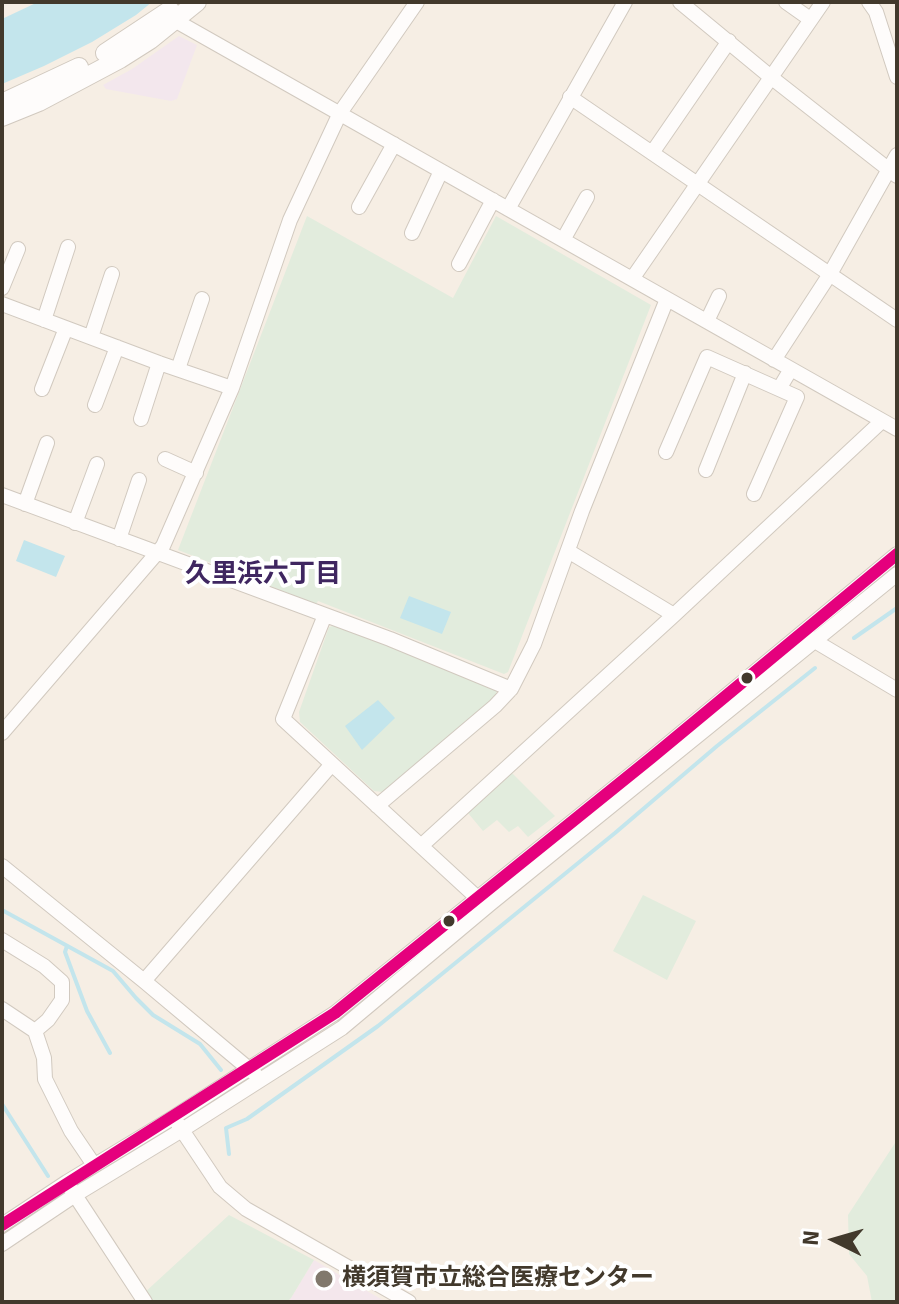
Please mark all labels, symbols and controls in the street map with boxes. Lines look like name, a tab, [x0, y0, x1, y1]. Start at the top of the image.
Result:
district label: 久里浜六丁目	[185, 559, 341, 591]
unlabelled marker	[739, 670, 755, 686]
unlabelled marker	[441, 913, 457, 929]
north arrow	[795, 1200, 875, 1280]
text: N	[796, 1229, 825, 1247]
place label: 横須賀市立総合医療センター	[342, 1265, 654, 1293]
marker: 横須賀市立総合医療センター	[313, 1268, 335, 1290]

